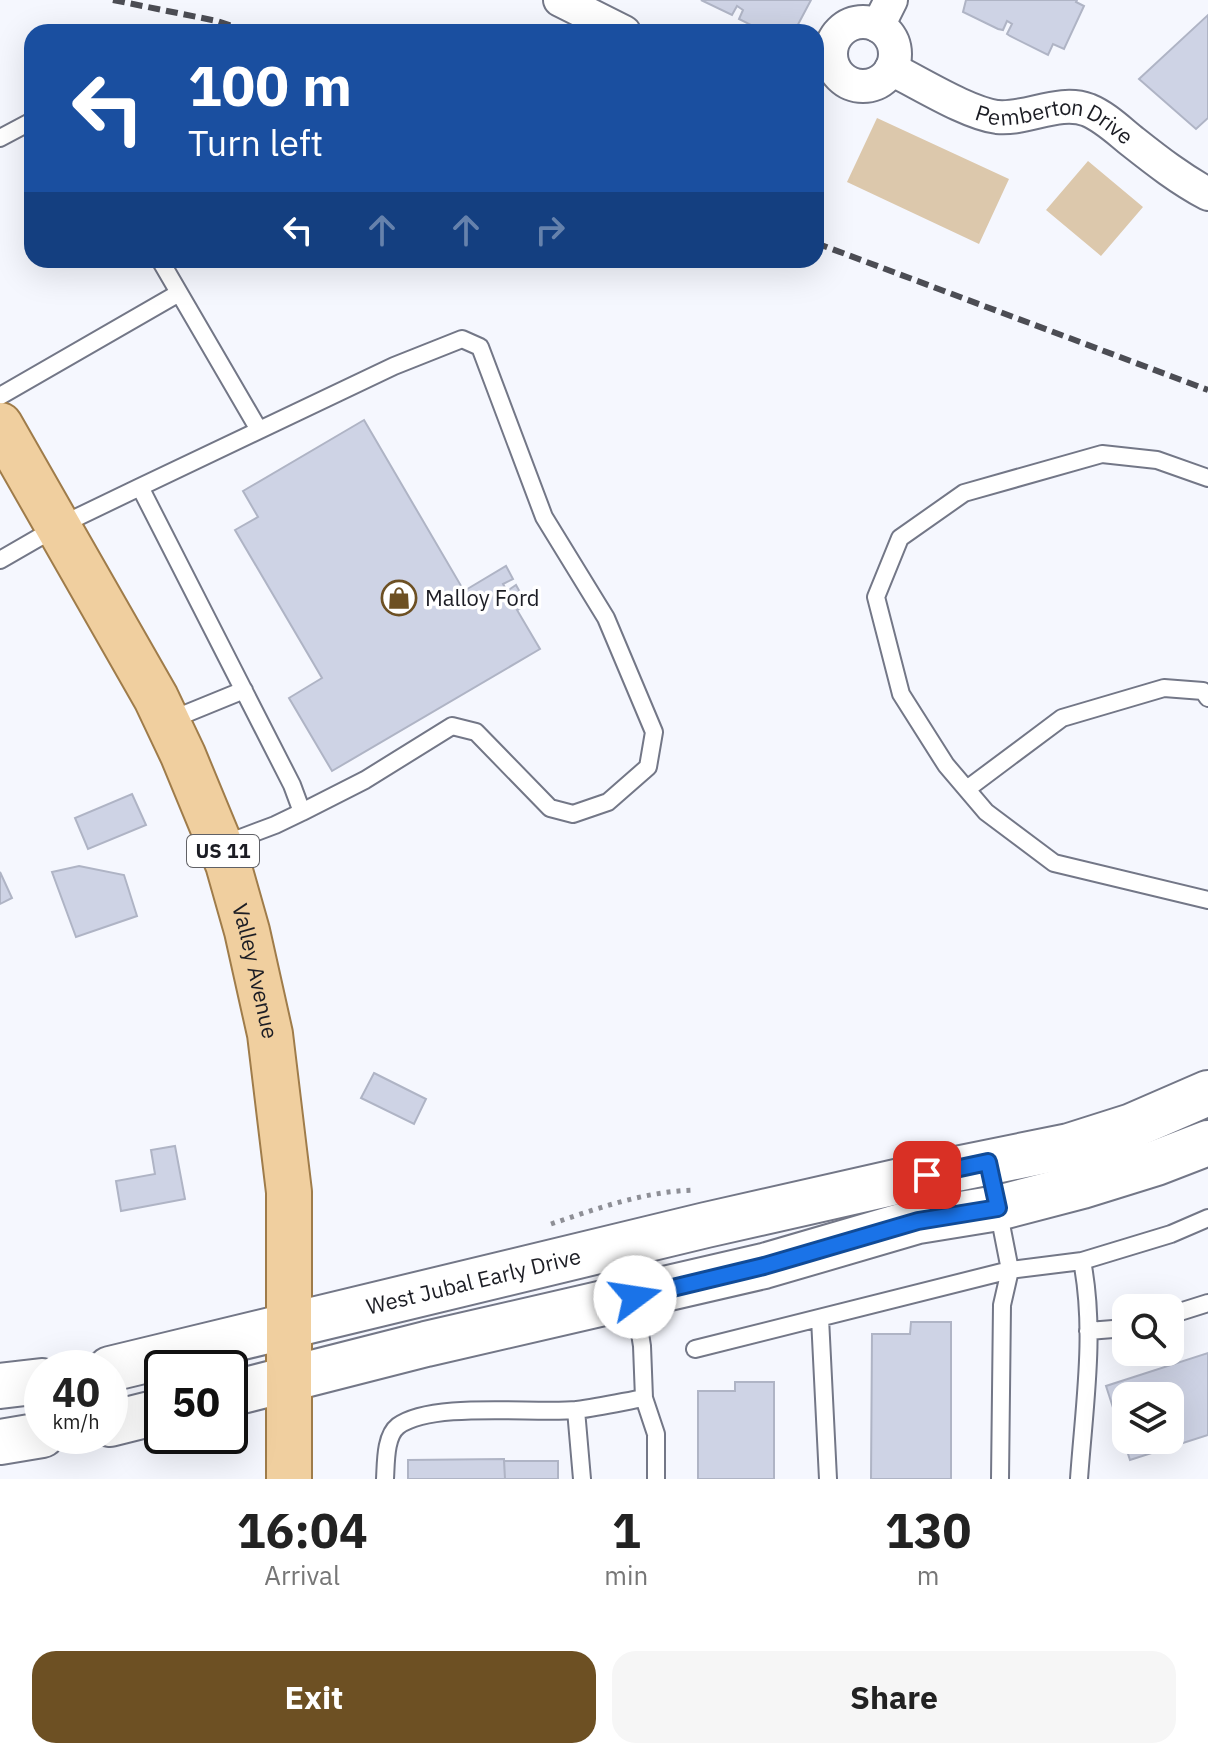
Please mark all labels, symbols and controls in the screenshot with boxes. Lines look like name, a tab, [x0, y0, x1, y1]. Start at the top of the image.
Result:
text: 100 m	[188, 49, 352, 121]
icon: left	[56, 56, 160, 160]
street label: Pemberton Drive	[972, 92, 1140, 150]
text: Turn left	[188, 119, 323, 166]
icon: left	[276, 208, 320, 252]
icon: ahead	[360, 208, 404, 252]
icon: ahead	[444, 208, 488, 252]
icon: right	[528, 208, 572, 252]
shop icon: Malloy Ford	[380, 579, 418, 617]
place label: Malloy Ford	[425, 583, 540, 612]
road number: US 11	[187, 835, 259, 867]
street label: Valley Avenue	[226, 900, 286, 1041]
pin	[893, 1141, 961, 1209]
icon: arrive	[905, 1153, 949, 1197]
street label: West Jubal Early Drive	[363, 1241, 584, 1321]
position arrow	[593, 1255, 677, 1339]
map controls	[1112, 1294, 1184, 1454]
button: search	[1112, 1294, 1184, 1366]
speed limit sign: 50	[144, 1350, 248, 1454]
text: 40	[52, 1366, 100, 1418]
button: layers	[1112, 1382, 1184, 1454]
text: km/h	[52, 1408, 100, 1435]
text: 16:04	[237, 1499, 368, 1561]
text: 1	[612, 1499, 641, 1561]
text: 130	[885, 1499, 971, 1561]
text: Arrival	[264, 1558, 340, 1592]
text: min	[604, 1558, 648, 1592]
text: m	[917, 1558, 939, 1592]
button: Exit	[32, 1651, 596, 1743]
button: Share	[612, 1651, 1176, 1743]

